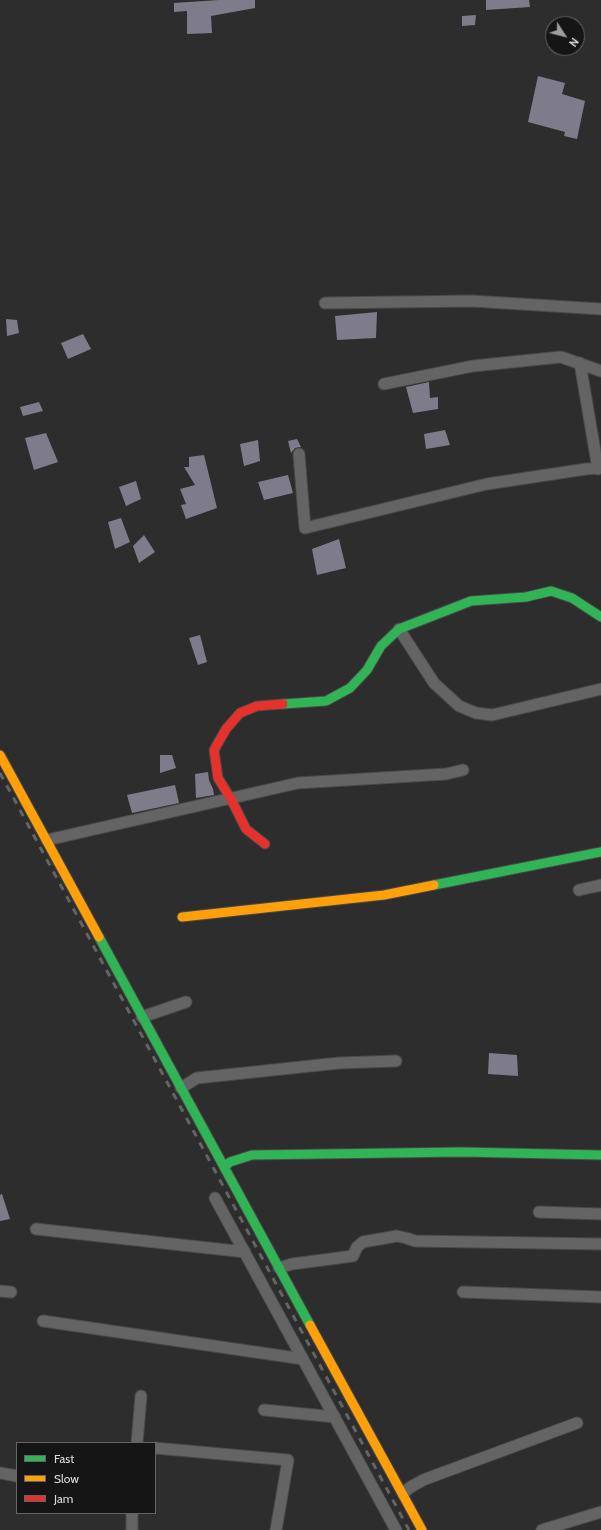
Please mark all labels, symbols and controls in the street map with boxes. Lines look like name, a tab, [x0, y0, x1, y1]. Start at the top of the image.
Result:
north arrow	[545, 16, 585, 56]
text: N	[566, 35, 582, 50]
legend	[16, 1442, 156, 1514]
text: Fast	[54, 1451, 74, 1466]
text: Slow	[54, 1471, 79, 1486]
text: Jam	[54, 1491, 73, 1506]

